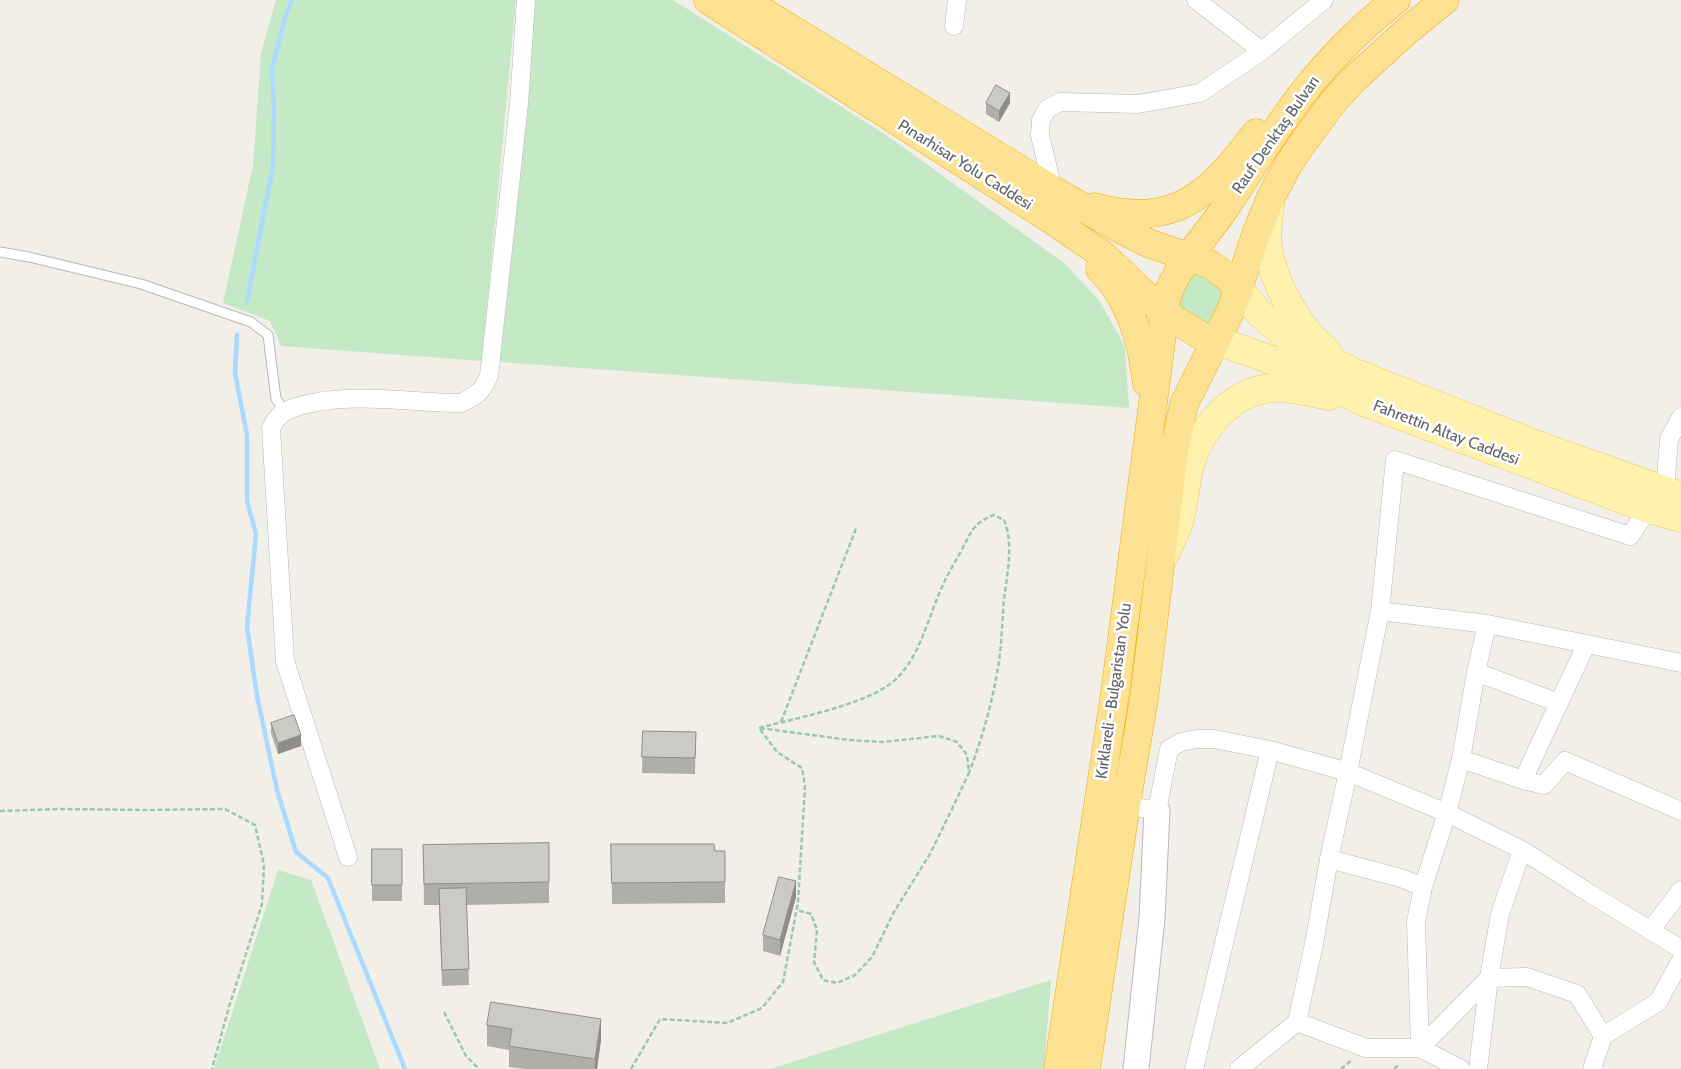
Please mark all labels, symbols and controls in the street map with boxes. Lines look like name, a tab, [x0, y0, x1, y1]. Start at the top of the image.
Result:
street label: Rauf Denktaş Bulvarı	[1228, 73, 1324, 197]
street label: Pınarhisar Yolu Caddesi	[894, 116, 1036, 214]
street label: Fahrettin Altay Caddesi	[1370, 396, 1522, 470]
street label: Kırklareli - Bulgaristan Yolu	[1092, 602, 1136, 780]

